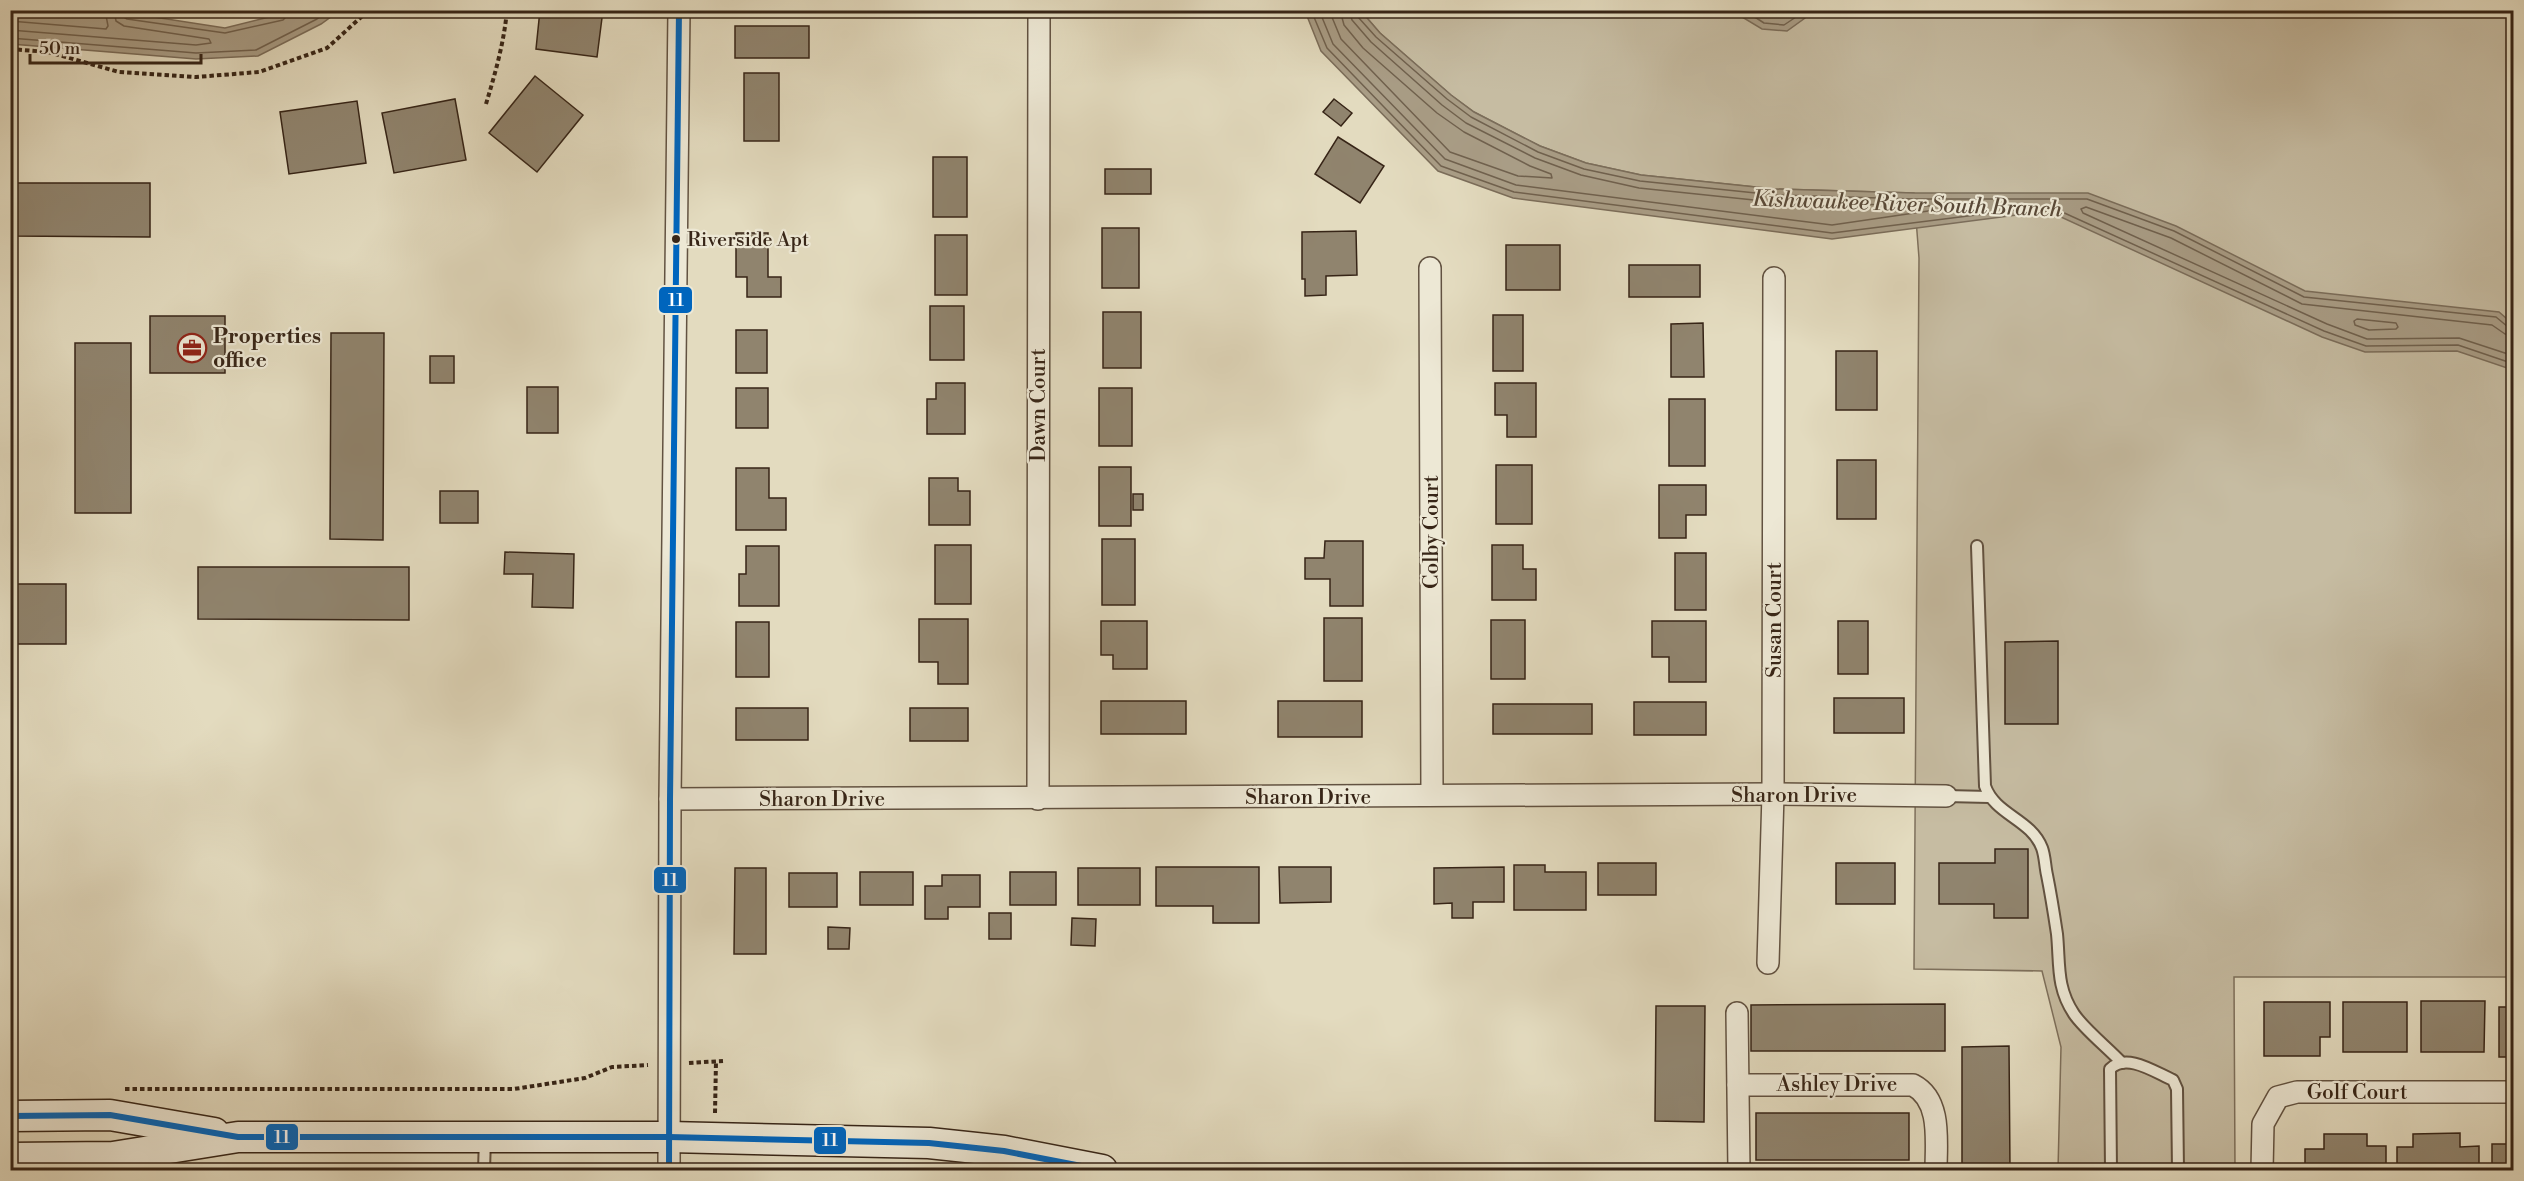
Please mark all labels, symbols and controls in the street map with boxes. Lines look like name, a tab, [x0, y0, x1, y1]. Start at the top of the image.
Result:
scale bar	[30, 27, 201, 65]
text: 50 m	[39, 37, 81, 60]
water label: Kishwaukee River South Branch	[1752, 186, 2063, 223]
place label: Riverside Apt	[687, 228, 809, 253]
marker: Riverside Apt	[670, 233, 682, 245]
line badge: 11	[658, 286, 693, 314]
text: 11	[668, 291, 684, 311]
place label: Properties office	[213, 324, 321, 374]
office icon: Properties office	[176, 332, 208, 364]
street label: Dawn Court	[1026, 348, 1052, 462]
street label: Colby Court	[1419, 474, 1445, 589]
street label: Susan Court	[1762, 561, 1788, 678]
street label: Sharon Drive	[1731, 783, 1857, 809]
street label: Sharon Drive	[1245, 785, 1371, 811]
street label: Sharon Drive	[759, 787, 885, 813]
line badge: 11	[653, 866, 687, 894]
text: 11	[662, 871, 678, 891]
street label: Ashley Drive	[1776, 1072, 1897, 1098]
street label: Golf Court	[2307, 1080, 2408, 1106]
line badge: 11	[265, 1123, 299, 1151]
line badge: 11	[813, 1126, 847, 1155]
text: 11	[274, 1128, 290, 1148]
text: 11	[822, 1131, 838, 1151]

